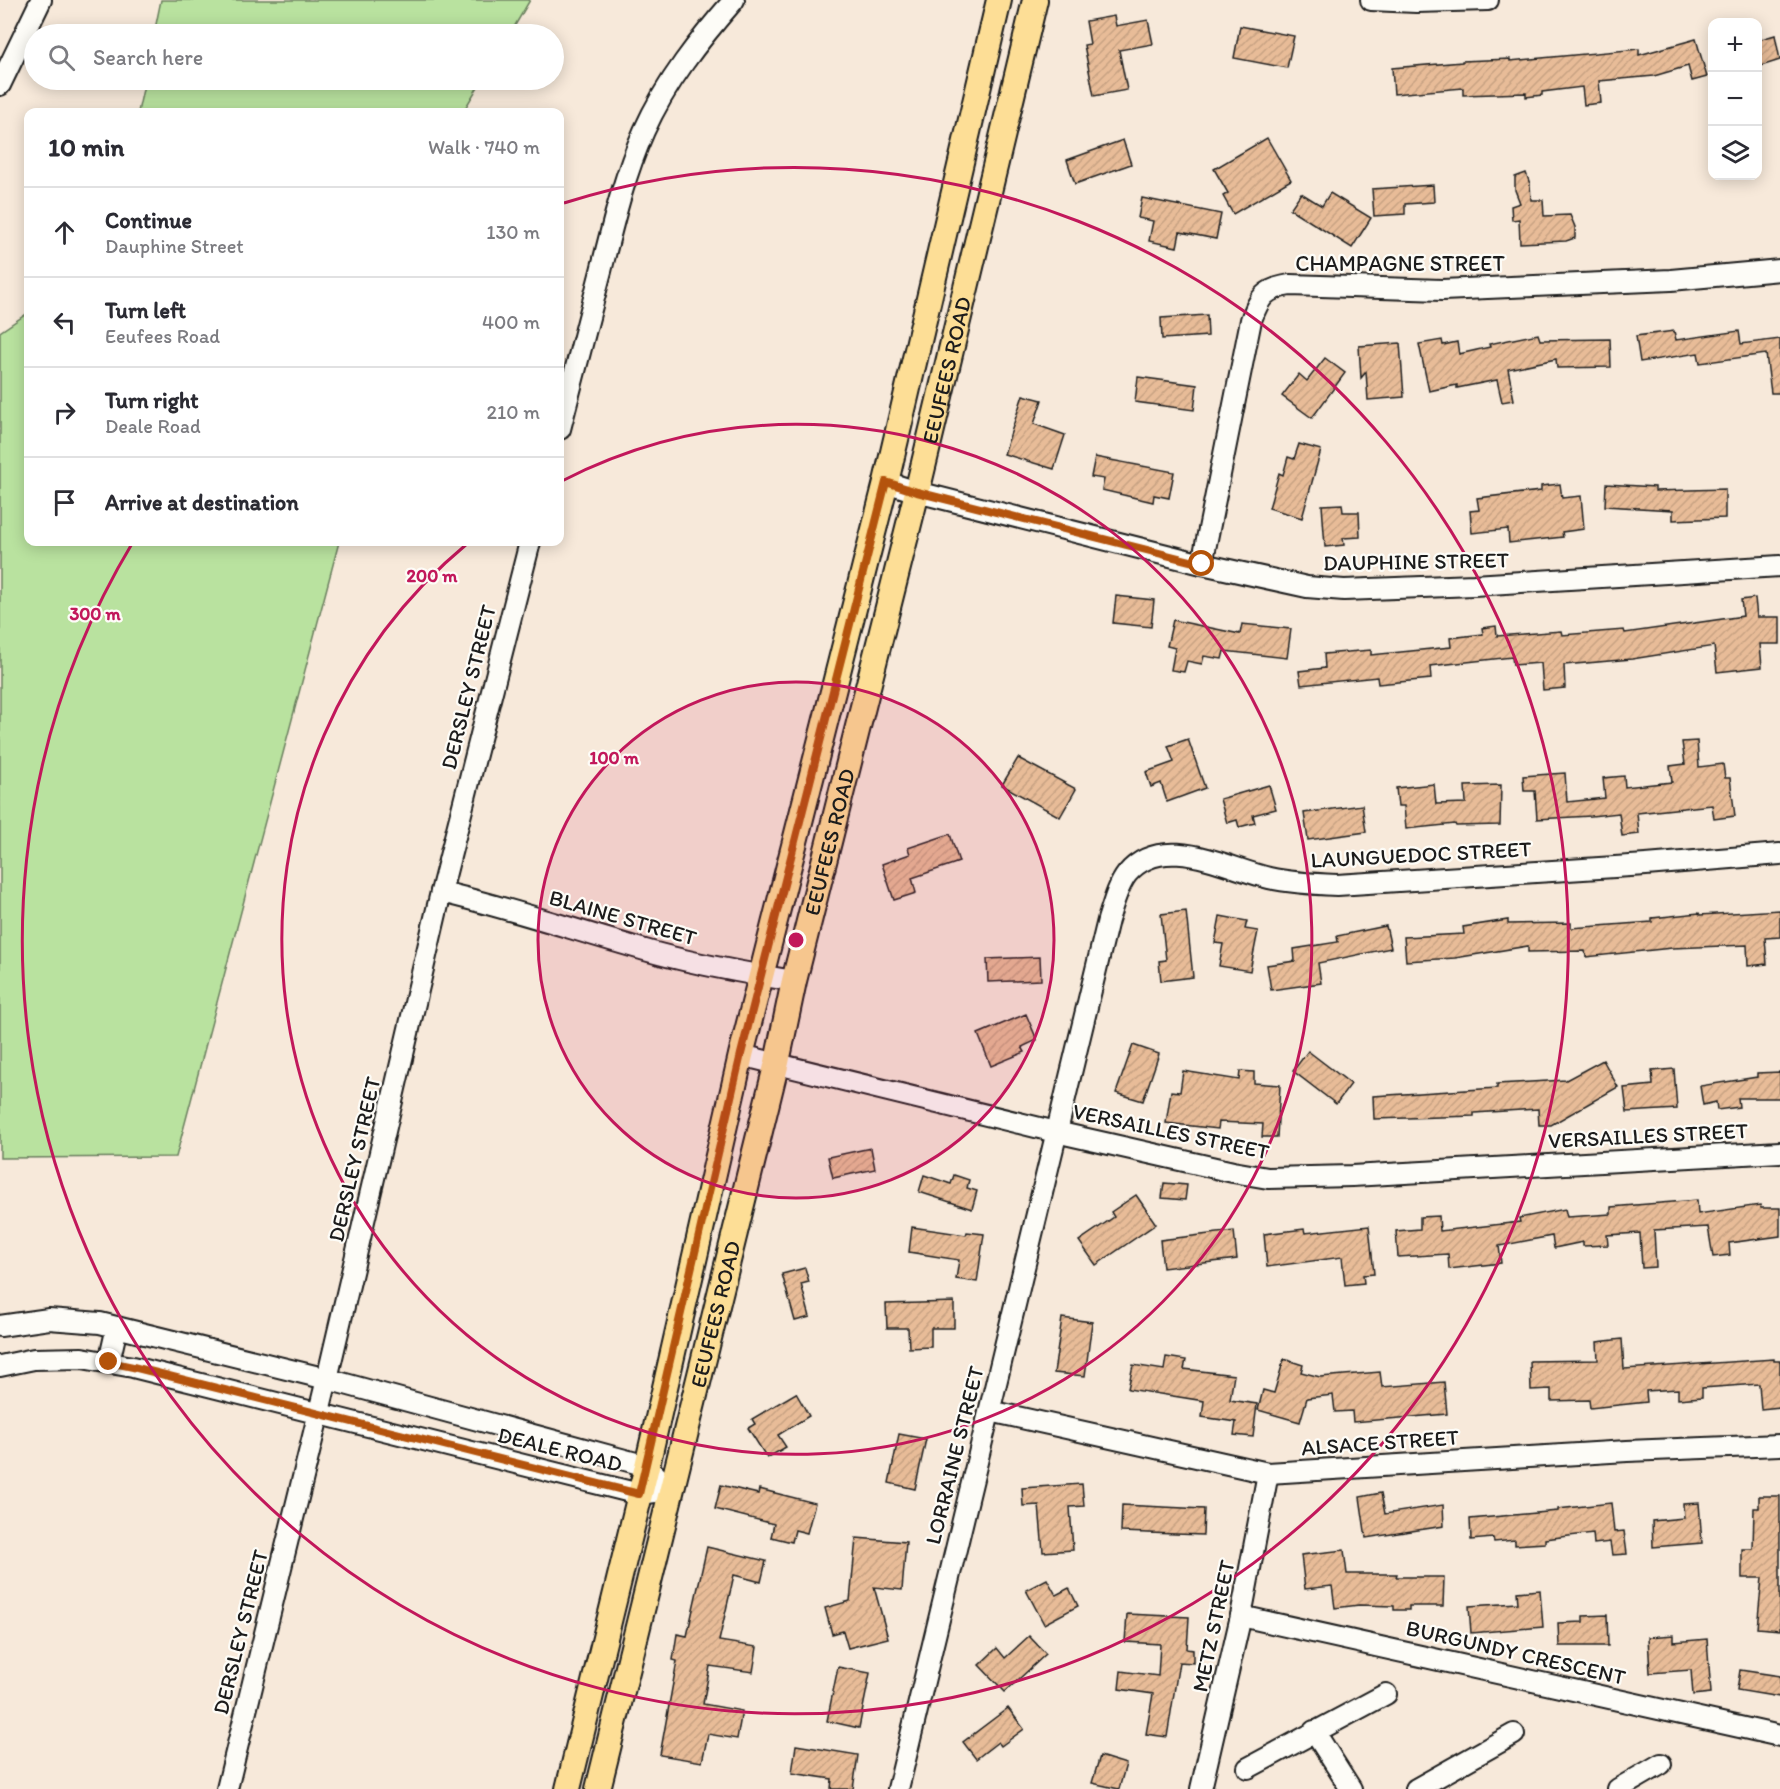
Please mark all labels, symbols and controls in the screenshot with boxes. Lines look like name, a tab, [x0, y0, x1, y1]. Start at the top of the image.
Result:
map controls	[1708, 18, 1762, 180]
button: +	[1708, 18, 1762, 72]
search box	[24, 24, 564, 90]
icon: search	[45, 41, 78, 74]
text: Search here	[93, 44, 203, 71]
button: −	[1708, 72, 1762, 126]
button: layers	[1708, 126, 1762, 180]
text: 10 min	[48, 131, 124, 163]
text: Walk · 740 m	[428, 135, 540, 159]
text: Continue	[105, 207, 192, 234]
icon: ahead	[48, 216, 81, 249]
text: 130 m	[486, 220, 540, 244]
text: Dauphine Street	[105, 234, 244, 258]
street label: CHAMPAGNE STREET	[1295, 250, 1505, 277]
street label: EEUFEES ROAD	[916, 294, 977, 447]
text: Turn left	[105, 297, 186, 324]
icon: left	[48, 306, 81, 339]
text: 400 m	[482, 310, 540, 334]
text: Eeufees Road	[105, 324, 220, 348]
text: Turn right	[105, 387, 199, 414]
icon: right	[48, 396, 81, 429]
text: 210 m	[487, 400, 540, 424]
text: Deale Road	[105, 414, 201, 438]
icon: arrive	[48, 486, 81, 519]
text: Arrive at destination	[105, 489, 299, 516]
street label: DAUPHINE STREET	[1323, 546, 1510, 577]
route start	[1188, 550, 1214, 576]
text: 200 m	[407, 565, 458, 587]
street label: DERSLEY STREET	[435, 601, 502, 772]
text: 300 m	[69, 603, 121, 625]
text: 100 m	[589, 747, 640, 769]
street label: EEUFEES ROAD	[798, 766, 861, 918]
street label: LAUNGUEDOC STREET	[1310, 835, 1533, 874]
street label: BLAINE STREET	[546, 884, 700, 952]
centre of rings	[786, 930, 806, 950]
street label: DERSLEY STREET	[322, 1073, 387, 1244]
street label: VERSAILLES STREET	[1070, 1097, 1272, 1166]
street label: VERSAILLES STREET	[1547, 1117, 1749, 1154]
street label: EEUFEES ROAD	[684, 1238, 746, 1391]
route end	[95, 1348, 121, 1374]
street label: LORRAINE STREET	[919, 1362, 990, 1547]
street label: DEALE ROAD	[495, 1421, 625, 1478]
street label: ALSACE STREET	[1300, 1423, 1460, 1461]
street label: DERSLEY STREET	[207, 1546, 274, 1717]
street label: METZ STREET	[1186, 1557, 1241, 1695]
street label: BURGUNDY CRESCENT	[1404, 1614, 1629, 1691]

